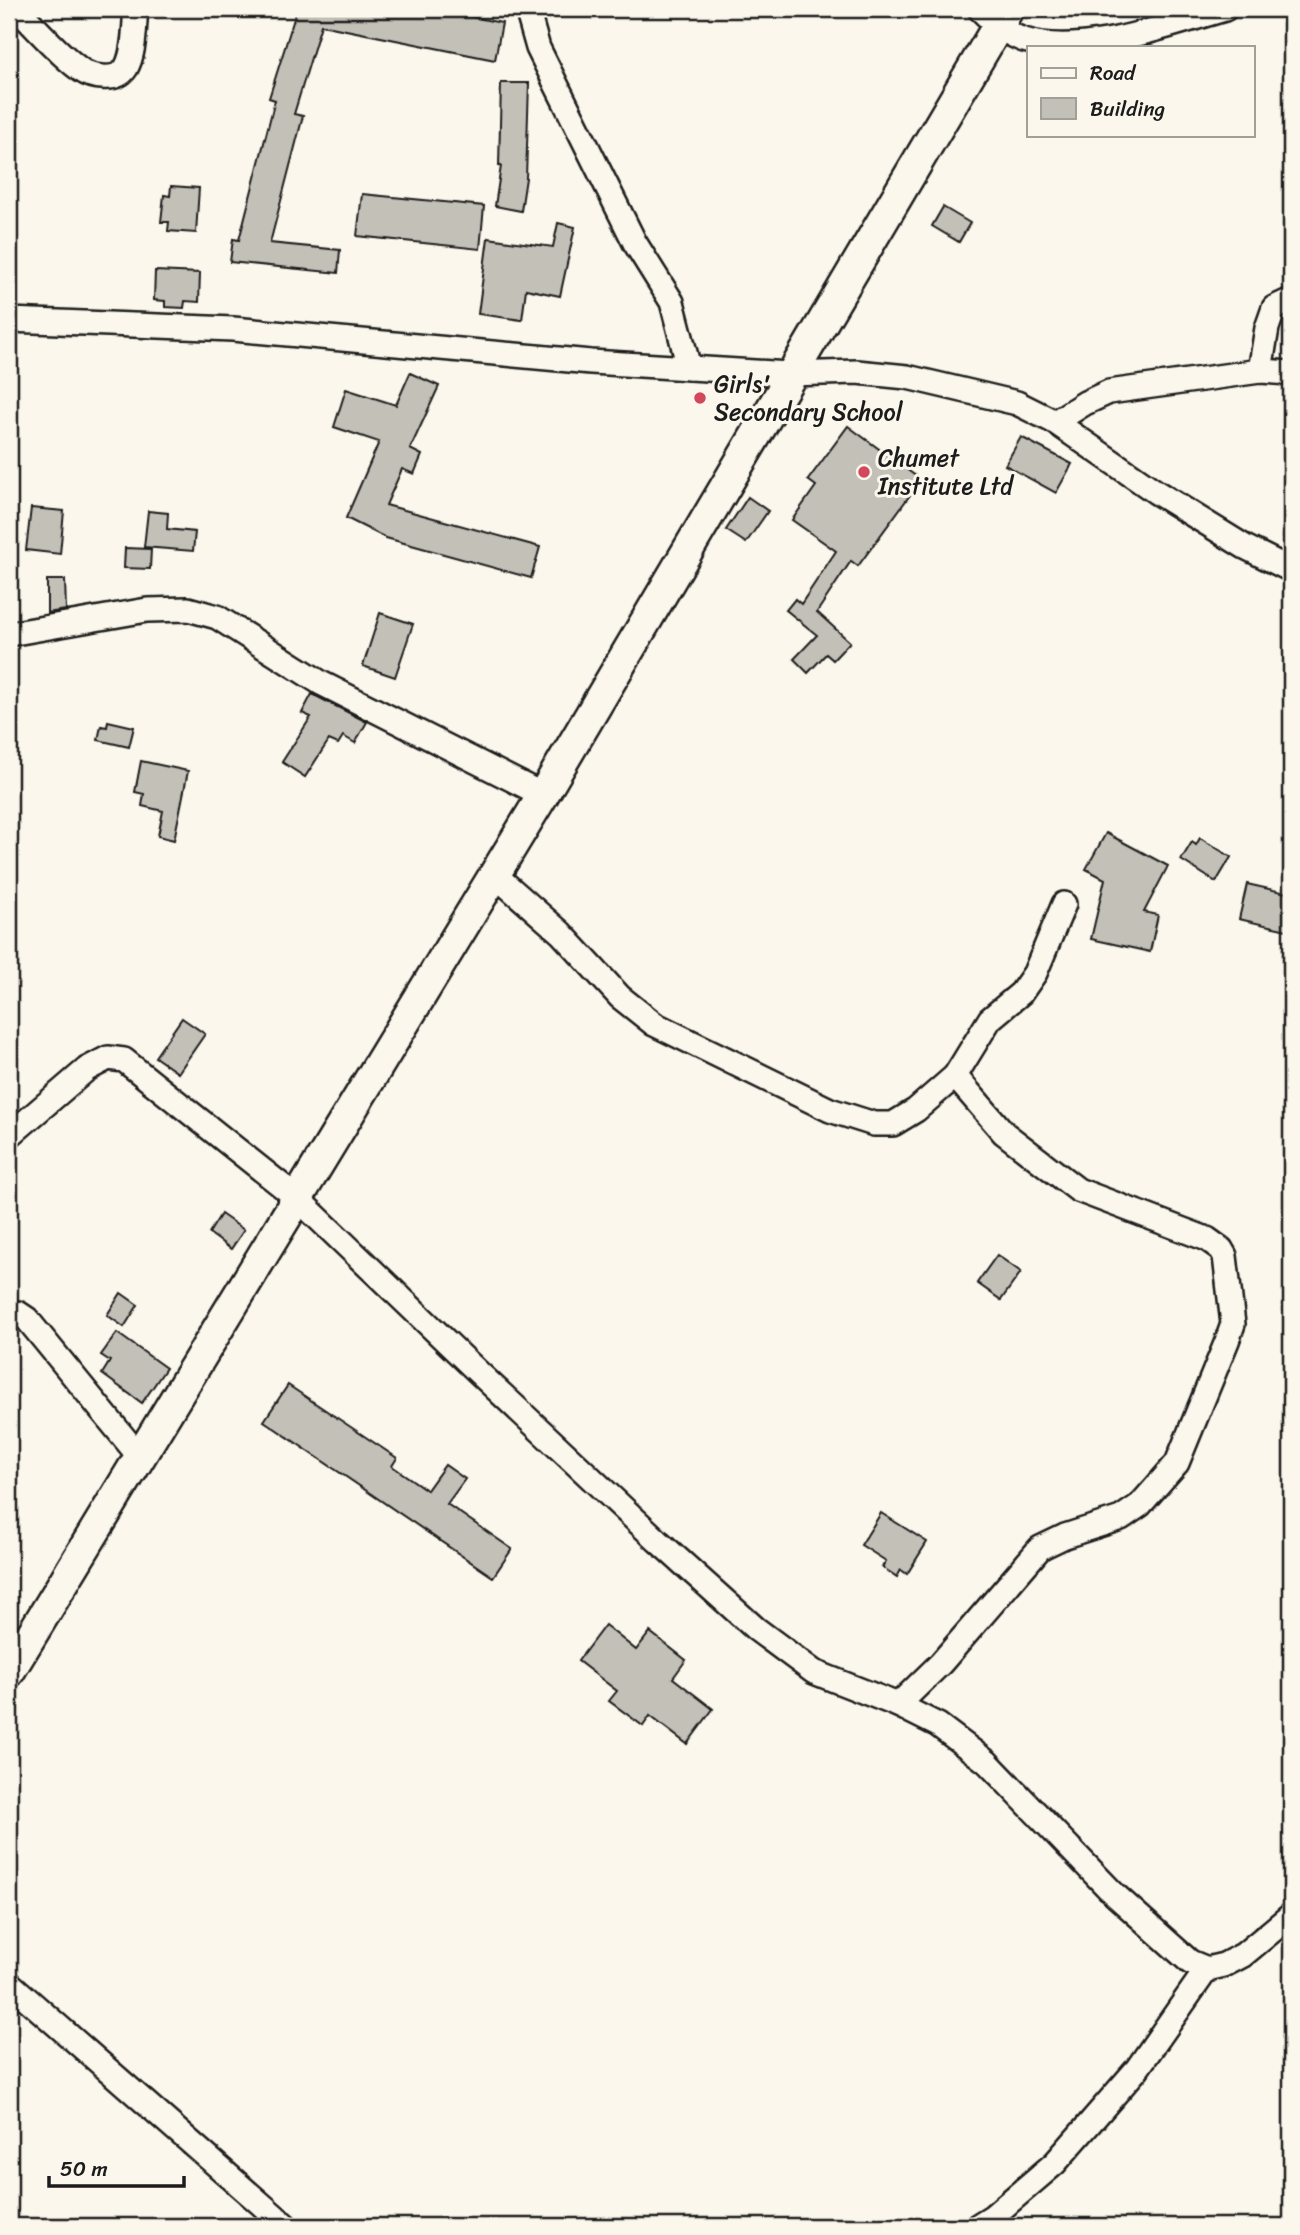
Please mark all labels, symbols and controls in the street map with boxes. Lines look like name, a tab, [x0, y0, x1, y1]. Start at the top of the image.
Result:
legend	[1027, 46, 1254, 136]
text: Road	[1090, 54, 1137, 92]
text: Building	[1090, 90, 1166, 128]
place label: Girls' Secondary School	[714, 363, 904, 433]
marker: Girls' Secondary School	[692, 390, 708, 406]
place label: Chumet Institute Ltd	[877, 437, 1015, 507]
marker: Chumet Institute Ltd	[856, 464, 872, 480]
scale bar	[49, 2144, 184, 2188]
text: 50 m	[60, 2150, 108, 2188]

